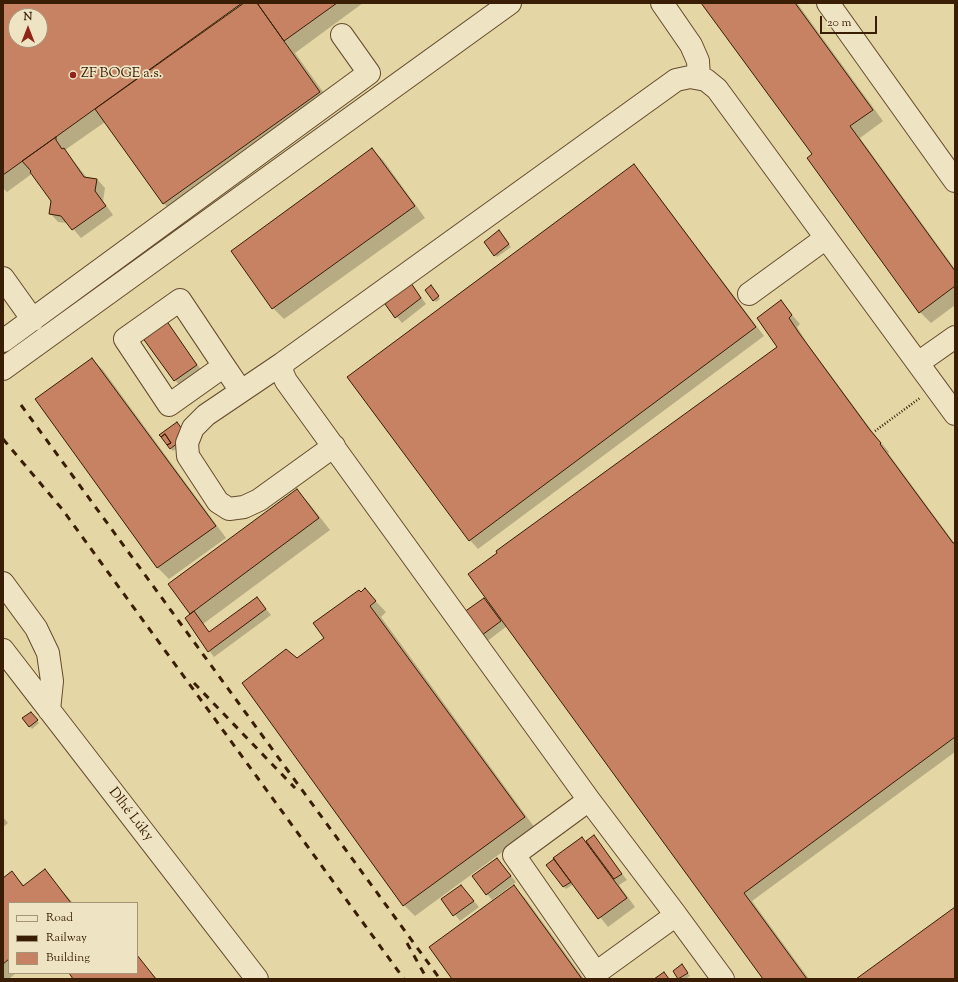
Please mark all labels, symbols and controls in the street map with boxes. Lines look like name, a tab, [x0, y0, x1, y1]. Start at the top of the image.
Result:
north arrow	[8, 8, 48, 48]
scale bar	[822, 8, 879, 34]
text: N	[24, 9, 32, 25]
text: 20 m	[827, 14, 851, 32]
place label: ZF BOGE a.s.	[81, 67, 162, 83]
marker: ZF BOGE a.s.	[68, 70, 78, 80]
street label: Dlhé Lúky	[104, 785, 156, 845]
legend	[8, 902, 138, 974]
text: Road	[46, 909, 73, 927]
text: Railway	[46, 929, 87, 947]
text: Building	[46, 949, 90, 967]

